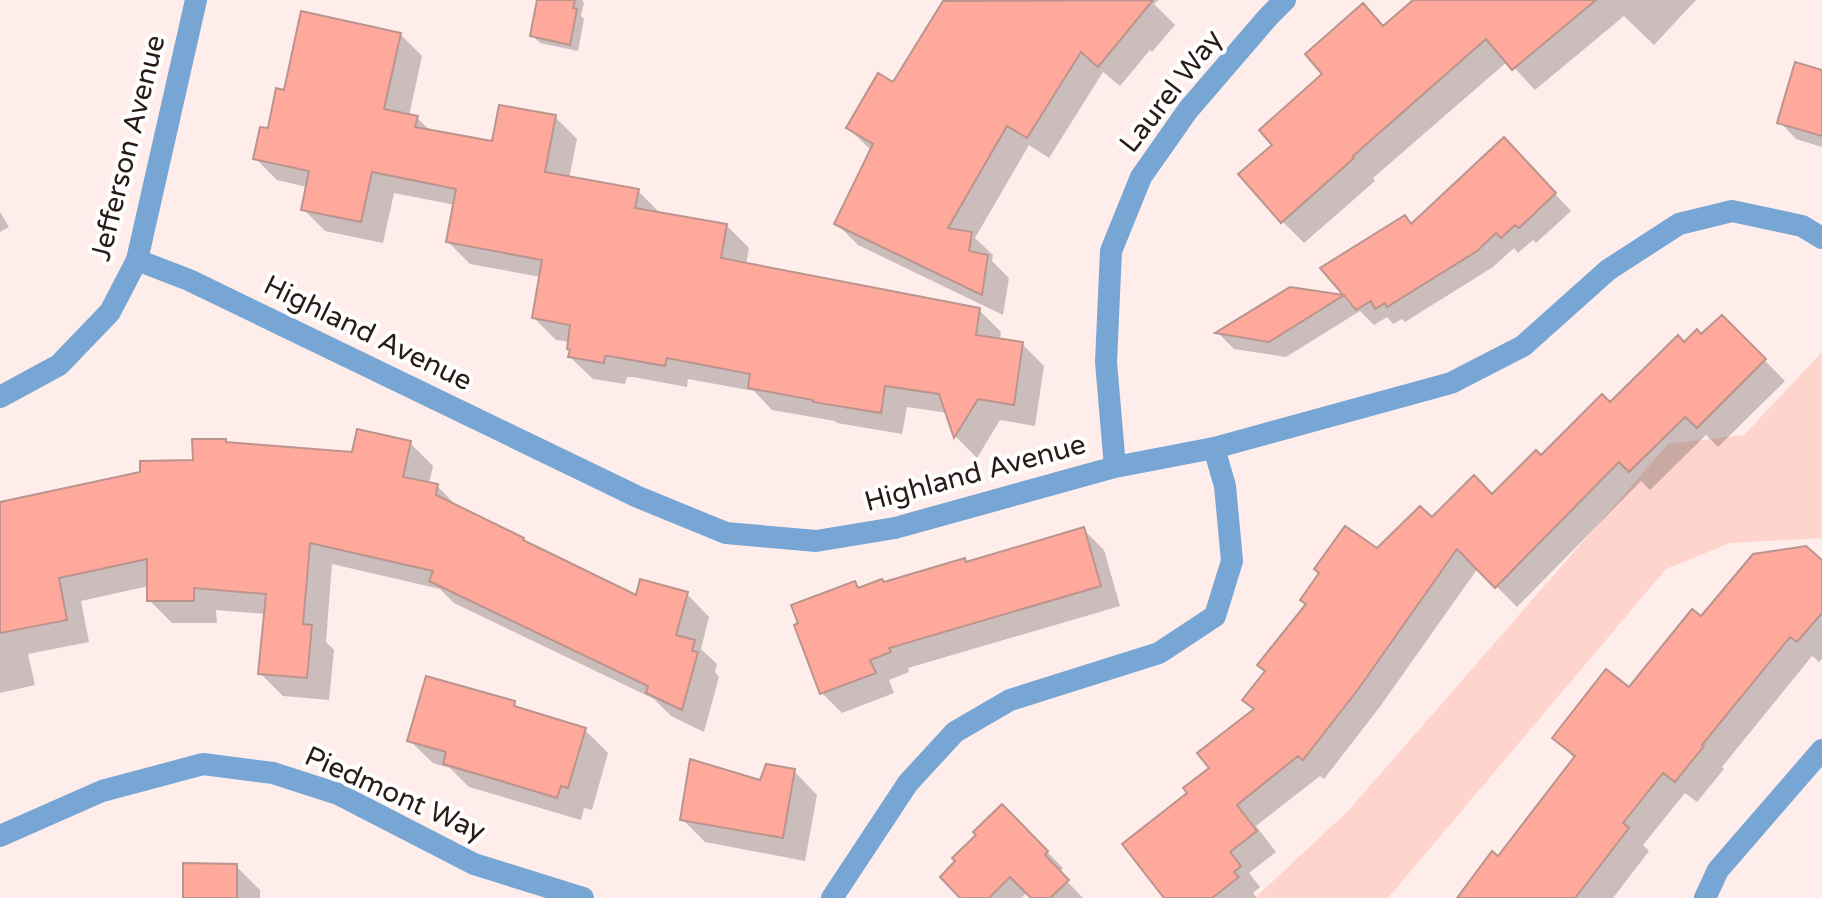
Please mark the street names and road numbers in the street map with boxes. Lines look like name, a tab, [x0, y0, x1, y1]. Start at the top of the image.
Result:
street label: Laurel Way	[1112, 23, 1230, 159]
street label: Jefferson Avenue	[84, 32, 172, 264]
street label: Highland Avenue	[258, 268, 478, 398]
street label: Highland Avenue	[861, 427, 1089, 519]
street label: Piedmont Way	[299, 739, 491, 849]

